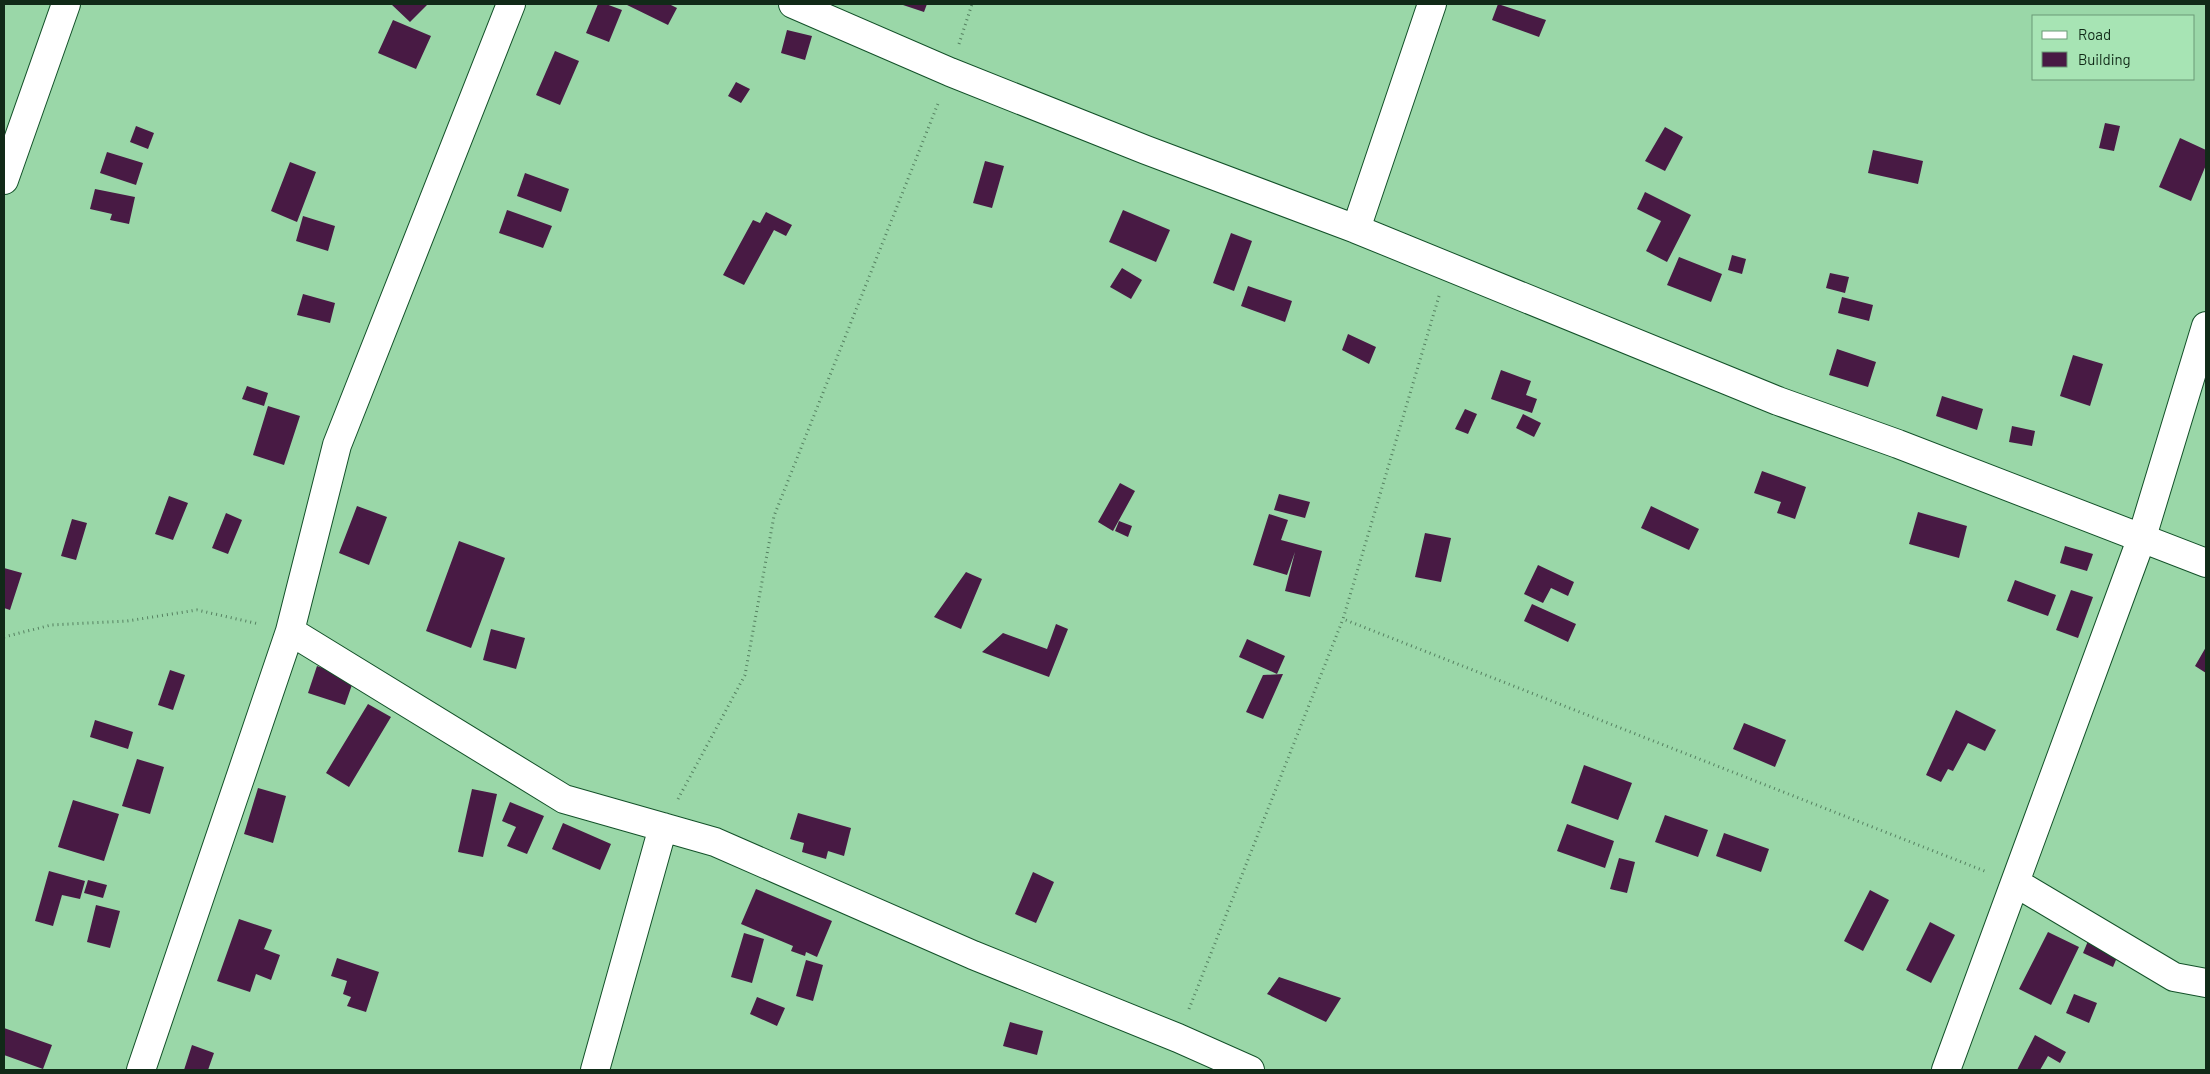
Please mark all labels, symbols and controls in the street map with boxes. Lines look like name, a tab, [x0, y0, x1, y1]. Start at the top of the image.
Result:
legend	[2032, 15, 2195, 80]
text: Road	[2078, 25, 2111, 43]
text: Building	[2078, 50, 2131, 68]

